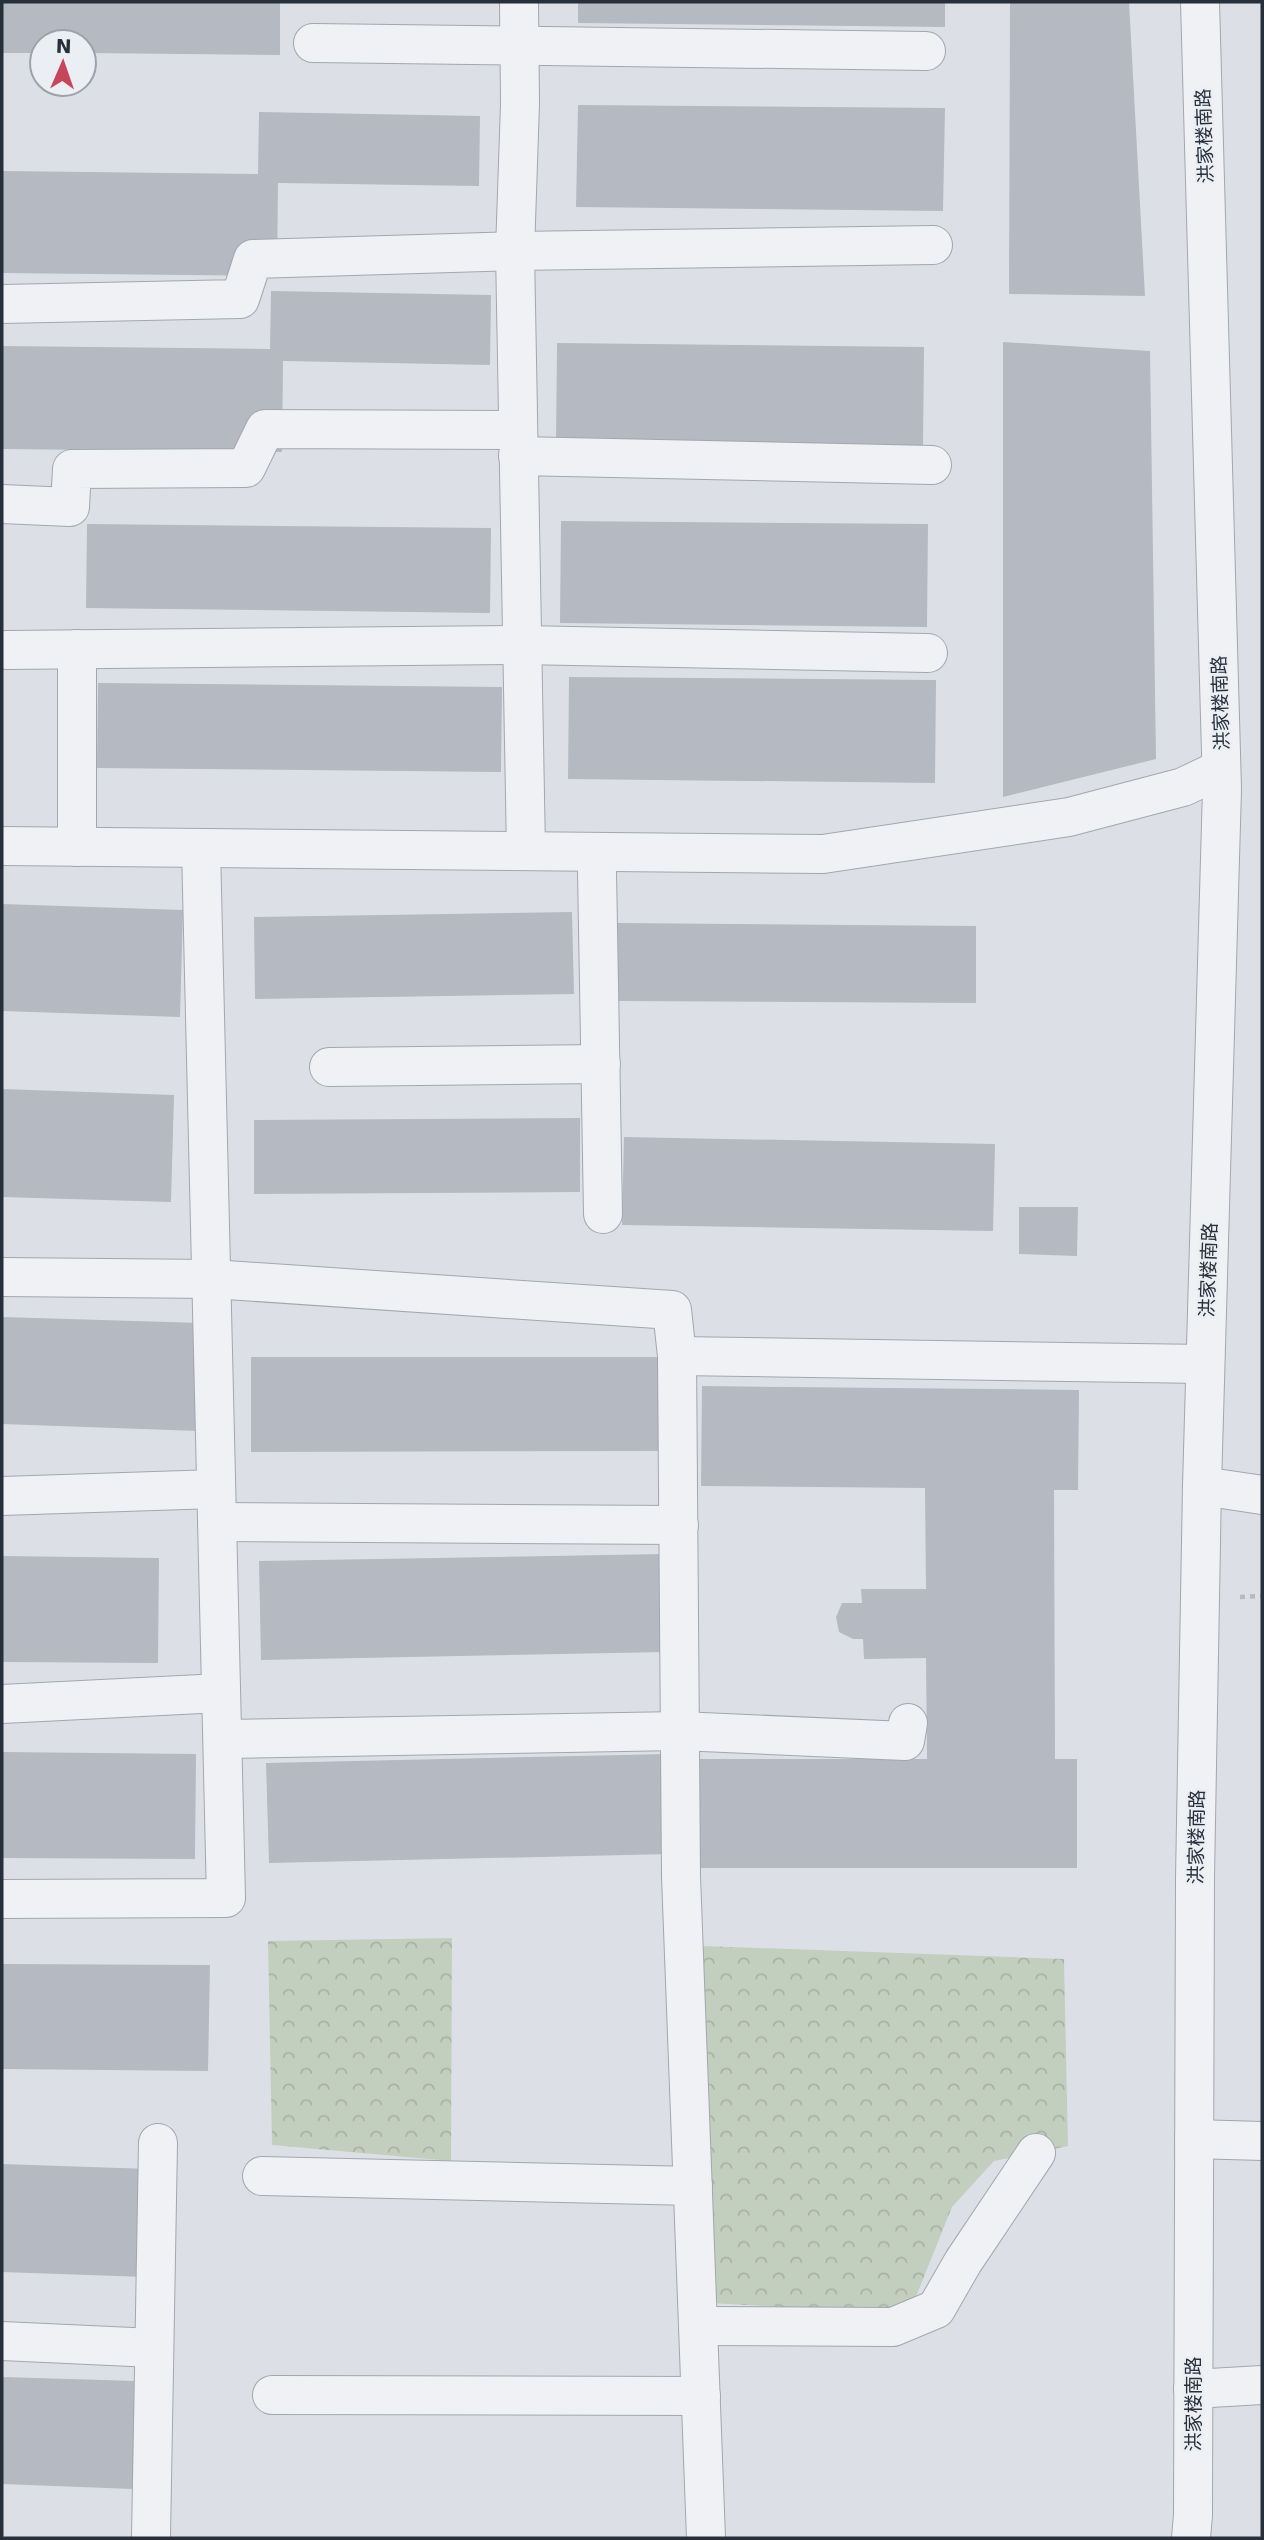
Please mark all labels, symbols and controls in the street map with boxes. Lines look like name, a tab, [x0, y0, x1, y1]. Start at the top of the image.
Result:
north arrow	[28, 28, 98, 98]
text: N	[55, 35, 72, 57]
street label: 洪家楼南路	[1191, 88, 1217, 184]
street label: 洪家楼南路	[1207, 655, 1233, 751]
street label: 洪家楼南路	[1195, 1222, 1221, 1318]
street label: 洪家楼南路	[1184, 1789, 1208, 1885]
street label: 洪家楼南路	[1182, 2356, 1204, 2452]

